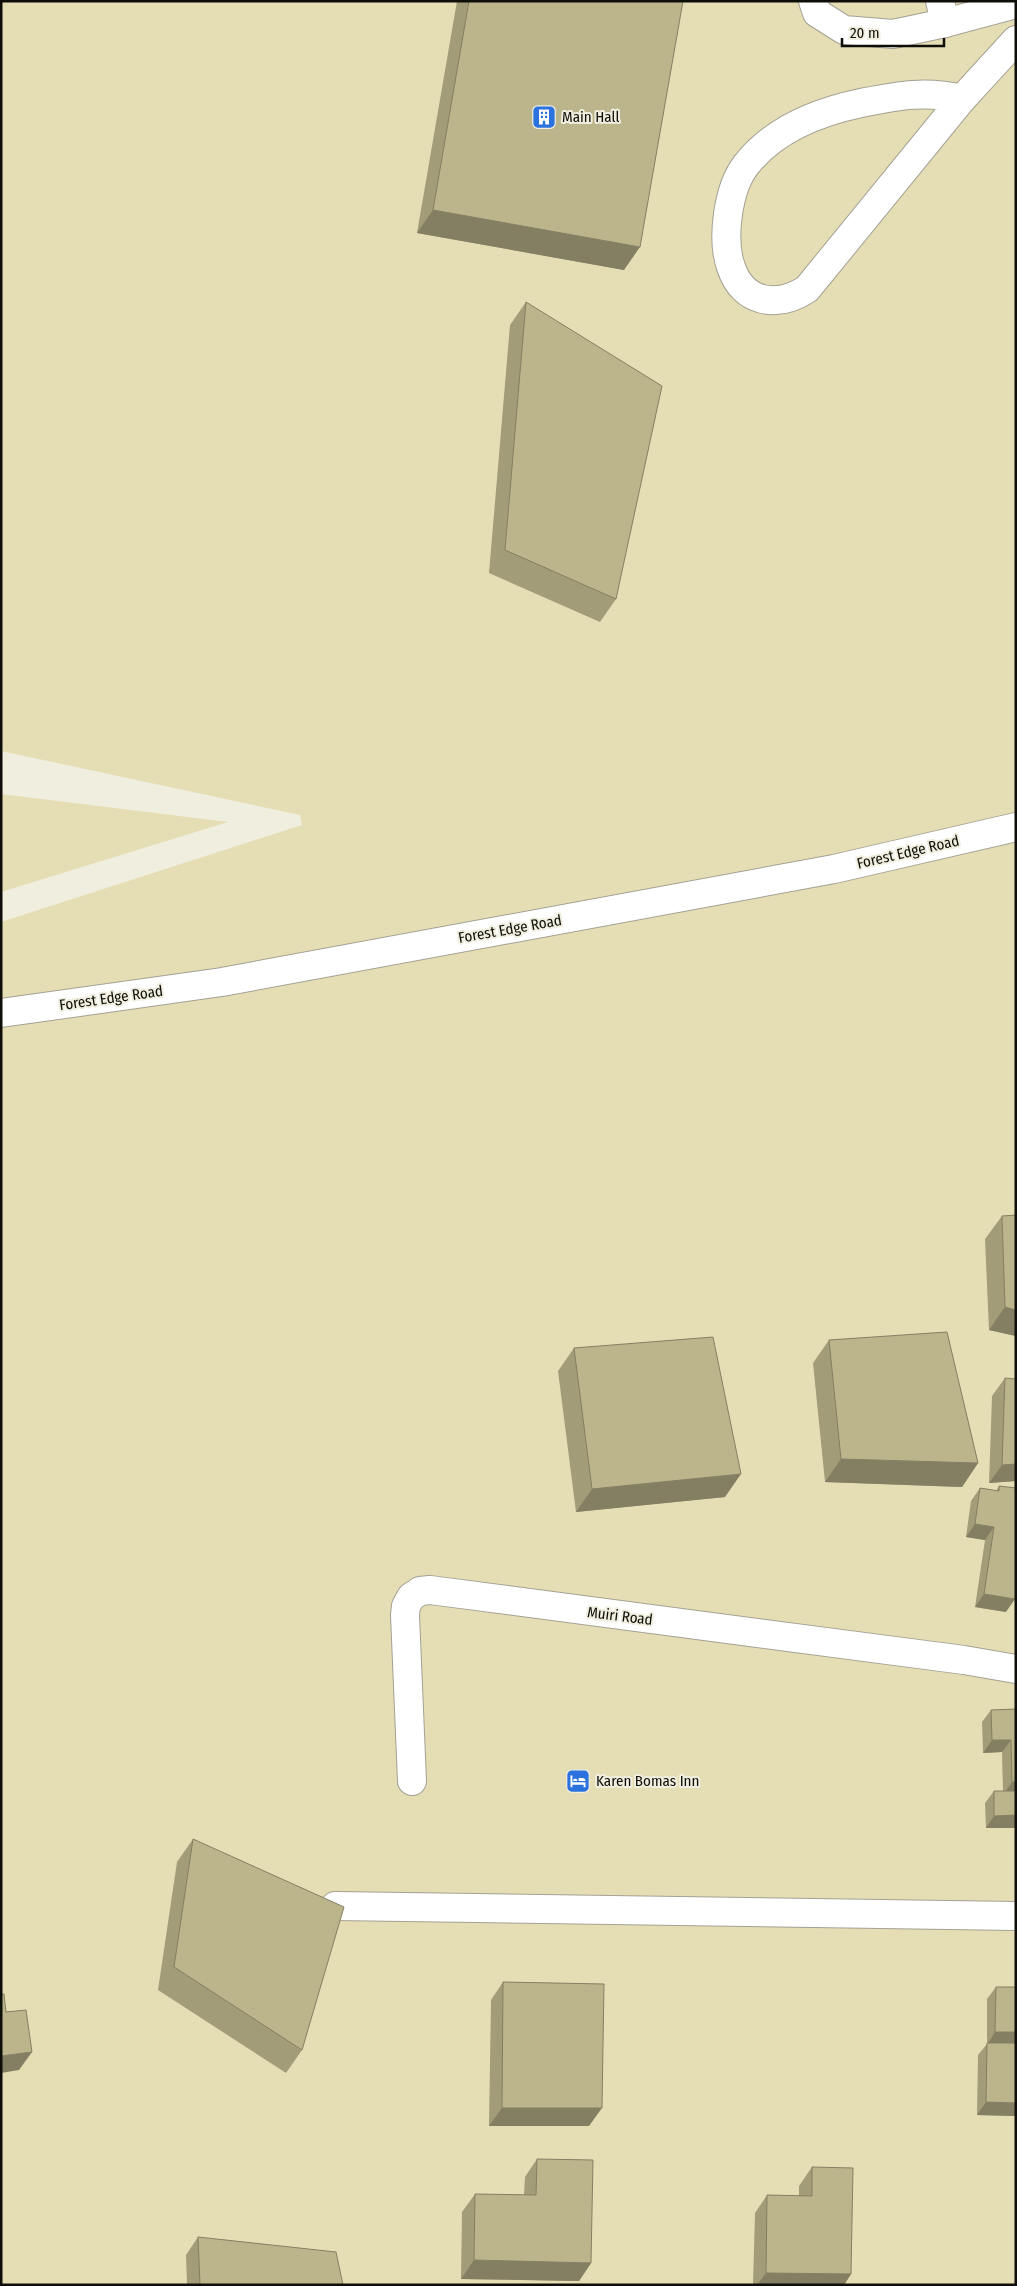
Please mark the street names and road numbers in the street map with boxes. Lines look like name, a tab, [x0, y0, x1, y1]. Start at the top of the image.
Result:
street label: Forest Edge Road	[855, 831, 961, 873]
street label: Forest Edge Road	[457, 911, 563, 947]
street label: Forest Edge Road	[58, 982, 164, 1014]
street label: Muiri Road	[586, 1603, 654, 1629]

